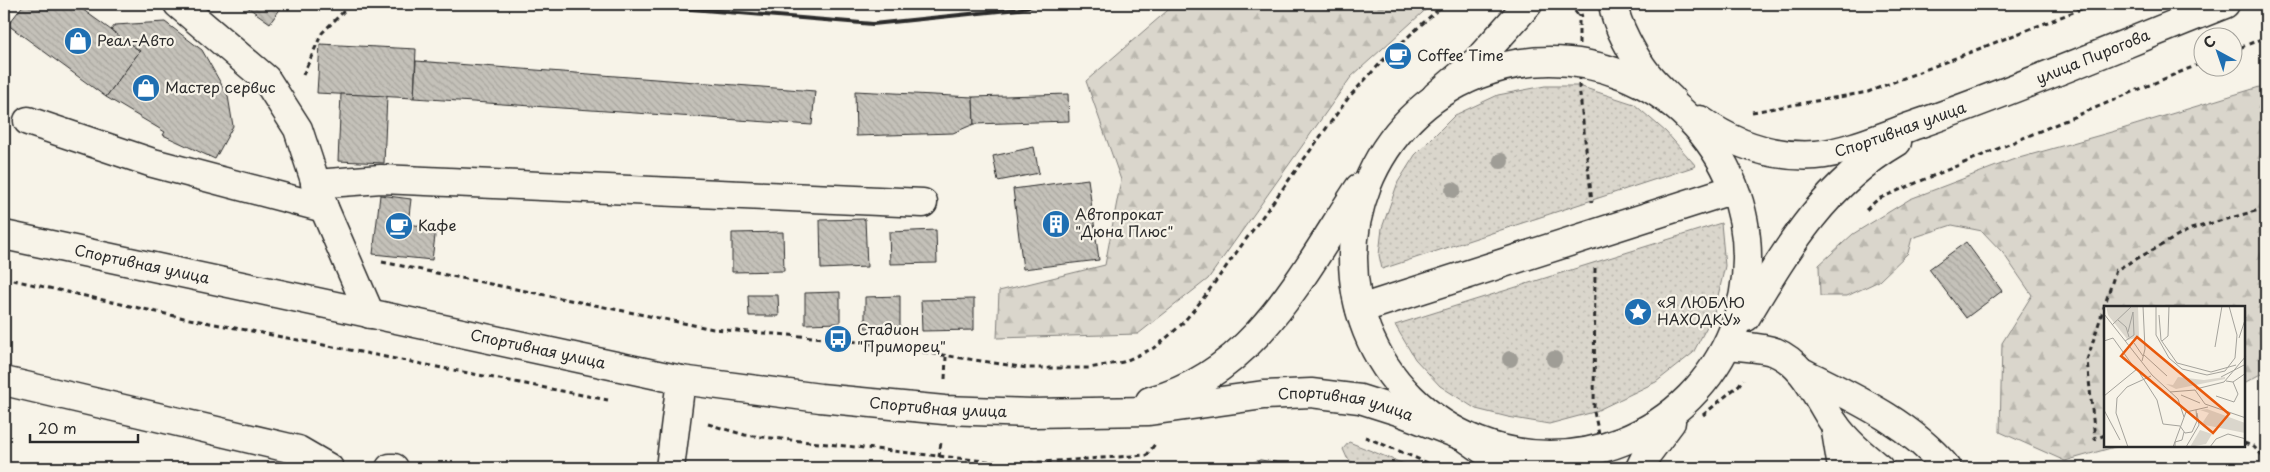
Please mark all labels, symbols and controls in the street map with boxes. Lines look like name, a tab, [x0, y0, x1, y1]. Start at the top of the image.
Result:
street label: улица Пирогова	[2032, 22, 2153, 89]
shop icon: Реал-Авто	[63, 26, 93, 56]
place label: Реал-Авто	[97, 28, 174, 51]
north arrow	[2192, 28, 2242, 78]
text: С	[2199, 30, 2220, 53]
cafe icon: Coffee Time	[1383, 41, 1413, 71]
place label: Coffee Time	[1417, 43, 1504, 66]
shop icon: Мастер сервис	[131, 73, 161, 103]
place label: Мастер сервис	[165, 75, 276, 98]
street label: Спортивная улица	[1832, 95, 1969, 162]
place label: Автопрокат "Дюна Плюс"	[1075, 202, 1173, 242]
building icon: Автопрокат "Дюна Плюс"	[1041, 209, 1071, 239]
cafe icon: Кафе	[384, 211, 414, 241]
place label: Кафе	[418, 213, 456, 236]
street label: Спортивная улица	[72, 237, 213, 289]
place label: «Я ЛЮБЛЮ НАХОДКУ»	[1657, 290, 1745, 330]
place icon: «Я ЛЮБЛЮ НАХОДКУ»	[1623, 297, 1653, 327]
inset map	[2104, 306, 2245, 447]
place label: Стадион "Приморец"	[857, 317, 946, 357]
street label: Спортивная улица	[468, 322, 609, 374]
bus stop icon: Стадион "Приморец"	[823, 324, 853, 354]
street label: Спортивная улица	[1277, 380, 1418, 426]
street label: Спортивная улица	[868, 390, 1008, 422]
scale bar	[30, 412, 138, 444]
text: 20 m	[38, 416, 77, 439]

